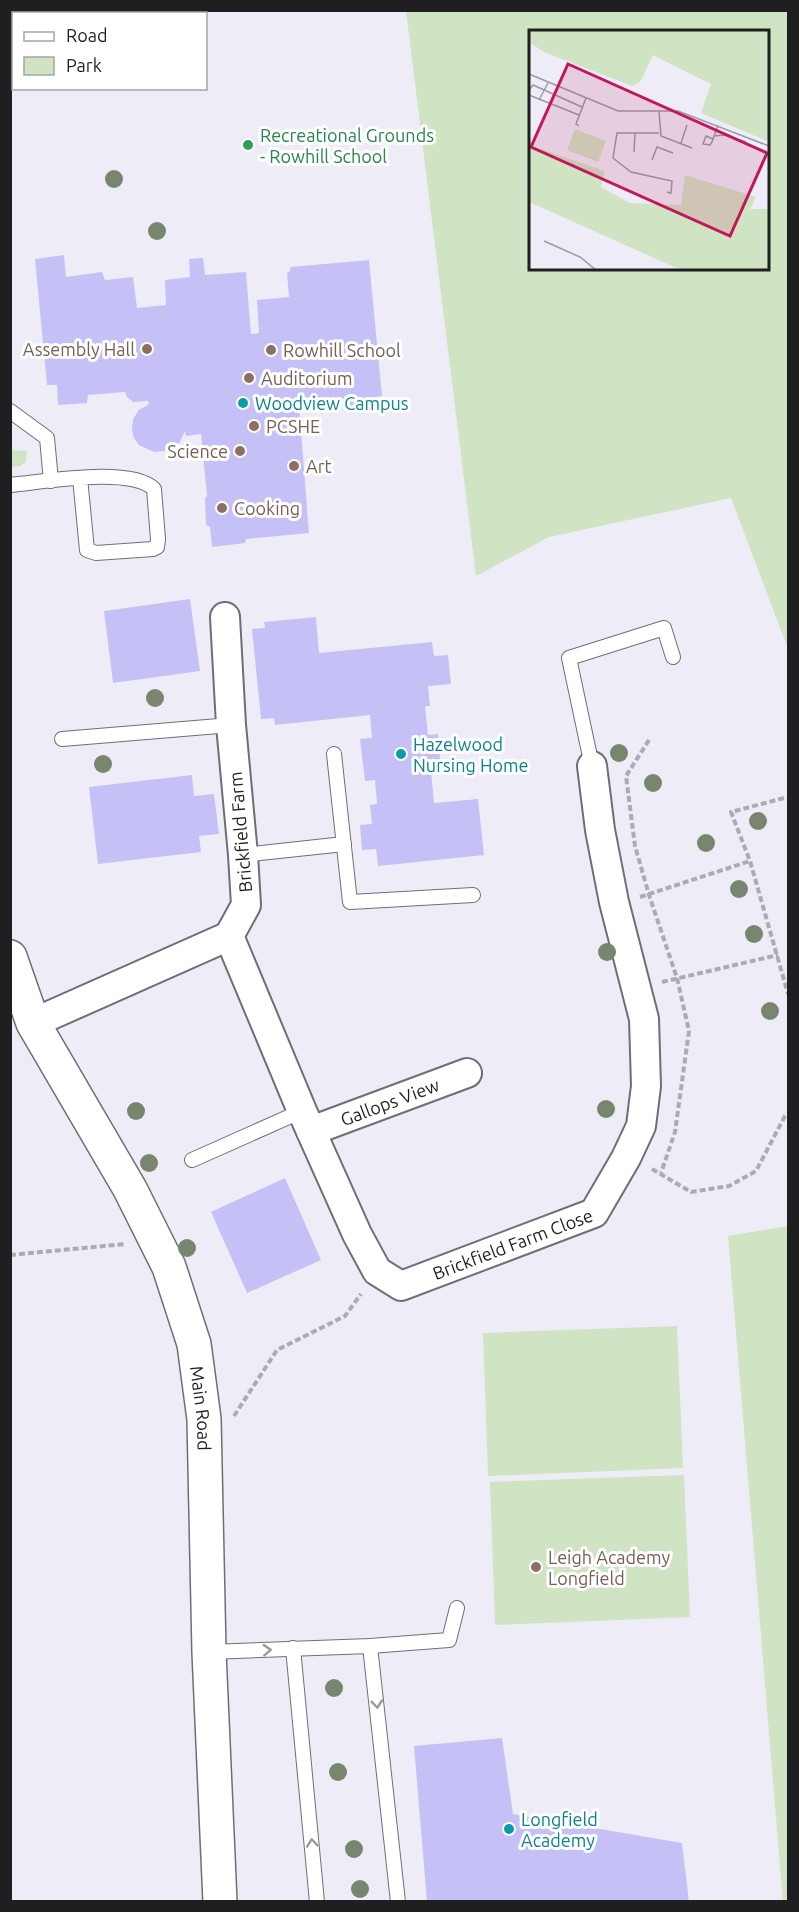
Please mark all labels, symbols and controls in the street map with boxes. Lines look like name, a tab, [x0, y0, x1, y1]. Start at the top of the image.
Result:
legend	[12, 12, 207, 90]
text: Road	[66, 25, 108, 45]
inset map	[529, 30, 769, 270]
text: Park	[66, 55, 102, 75]
place label: Recreational Grounds - Rowhill School	[260, 125, 434, 166]
marker: Recreational Grounds - Rowhill School	[241, 138, 255, 152]
place label: Assembly Hall	[23, 339, 135, 359]
place label: Rowhill School	[283, 340, 401, 360]
marker: Assembly Hall	[140, 342, 154, 356]
marker: Rowhill School	[264, 343, 278, 357]
place label: Auditorium	[261, 368, 352, 388]
marker: Auditorium	[242, 371, 256, 385]
place label: Woodview Campus	[255, 393, 409, 413]
marker: Woodview Campus	[236, 396, 250, 410]
place label: PCSHE	[266, 416, 320, 436]
marker: PCSHE	[247, 419, 261, 433]
place label: Science	[167, 441, 228, 461]
marker: Science	[233, 444, 247, 458]
place label: Art	[306, 456, 332, 476]
marker: Art	[287, 459, 301, 473]
place label: Cooking	[234, 498, 300, 518]
marker: Cooking	[215, 501, 229, 515]
place label: Hazelwood Nursing Home	[413, 734, 528, 775]
marker: Hazelwood Nursing Home	[394, 747, 408, 761]
street label: Brickfield Farm	[225, 771, 255, 893]
street label: Gallops View	[338, 1074, 442, 1129]
street label: Brickfield Farm Close	[430, 1205, 595, 1283]
street label: Main Road	[187, 1365, 215, 1451]
place label: Leigh Academy Longfield	[548, 1547, 670, 1588]
marker: Leigh Academy Longfield	[529, 1560, 543, 1574]
one-way arrow	[263, 1643, 272, 1656]
one-way arrow	[371, 1699, 383, 1708]
place label: Longfield Academy	[521, 1809, 598, 1850]
marker: Longfield Academy	[502, 1822, 516, 1836]
one-way arrow	[306, 1839, 319, 1848]

